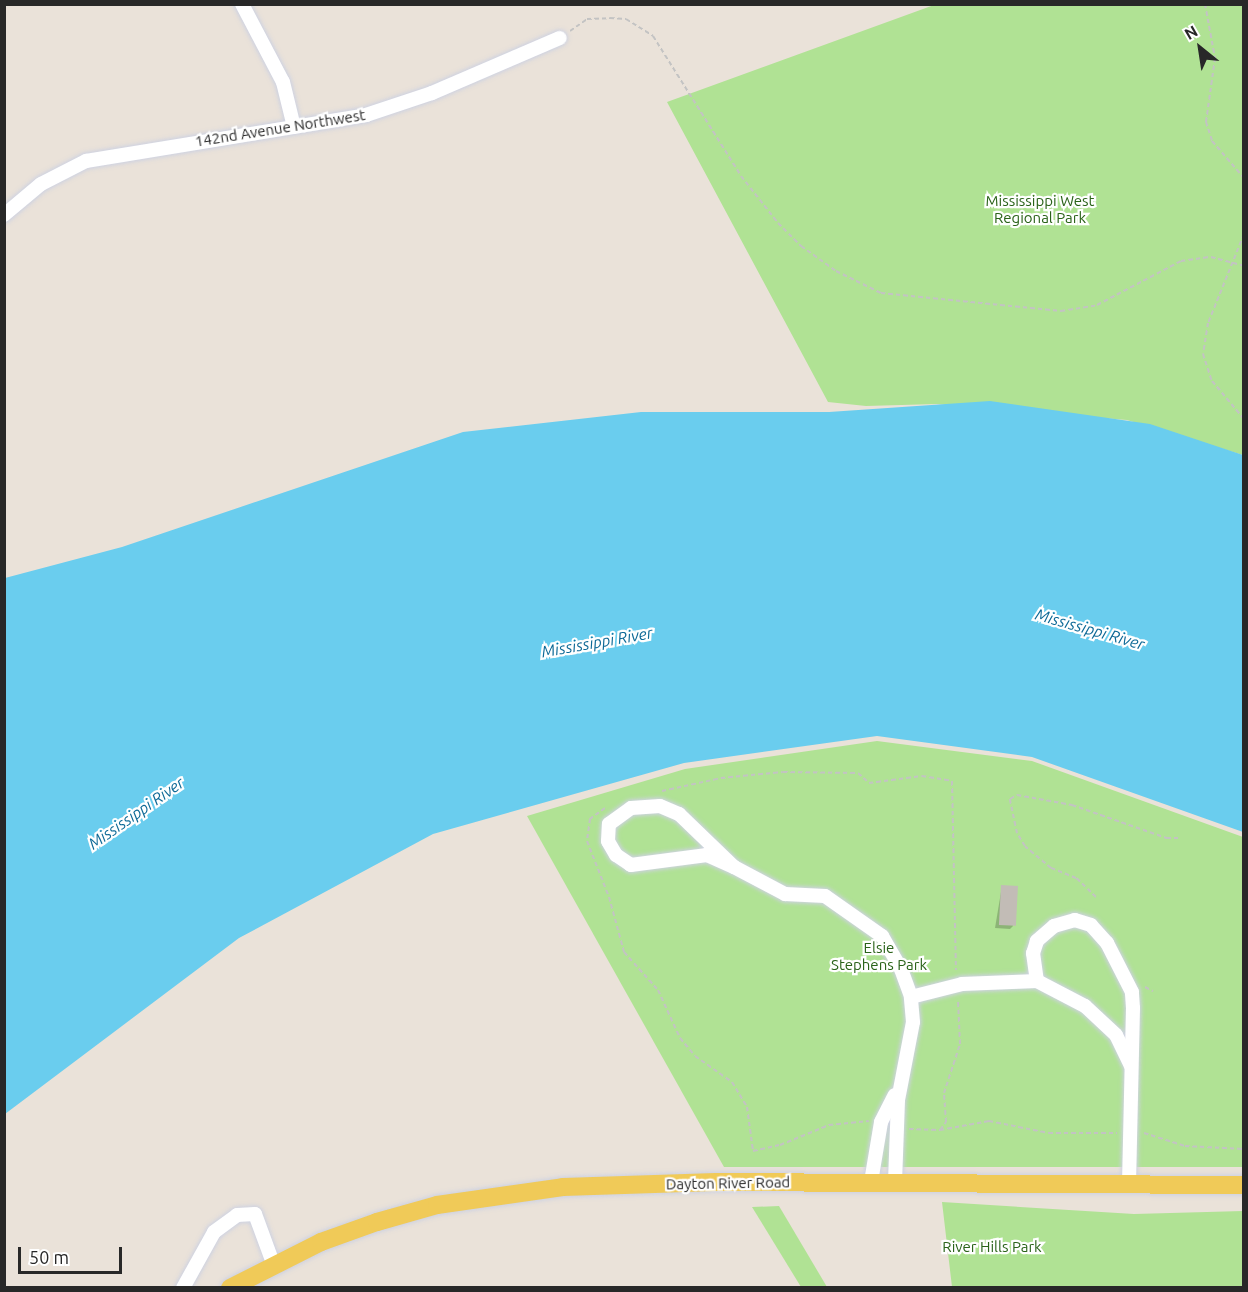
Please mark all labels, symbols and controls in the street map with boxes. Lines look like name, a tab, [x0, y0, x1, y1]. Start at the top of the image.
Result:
north arrow	[1170, 18, 1230, 78]
text: N	[1181, 22, 1201, 43]
street label: 142nd Avenue Northwest	[194, 106, 366, 150]
park label: Mississippi West Regional Park	[986, 191, 1094, 226]
water label: Mississippi River	[1033, 604, 1147, 654]
water label: Mississippi River	[540, 623, 654, 661]
water label: Mississippi River	[84, 773, 188, 853]
park label: Elsie Stephens Park	[831, 938, 927, 973]
street label: Dayton River Road	[666, 1173, 790, 1193]
scale bar	[21, 1235, 124, 1273]
park label: River Hills Park	[942, 1238, 1042, 1256]
text: 50 m	[29, 1247, 69, 1267]

